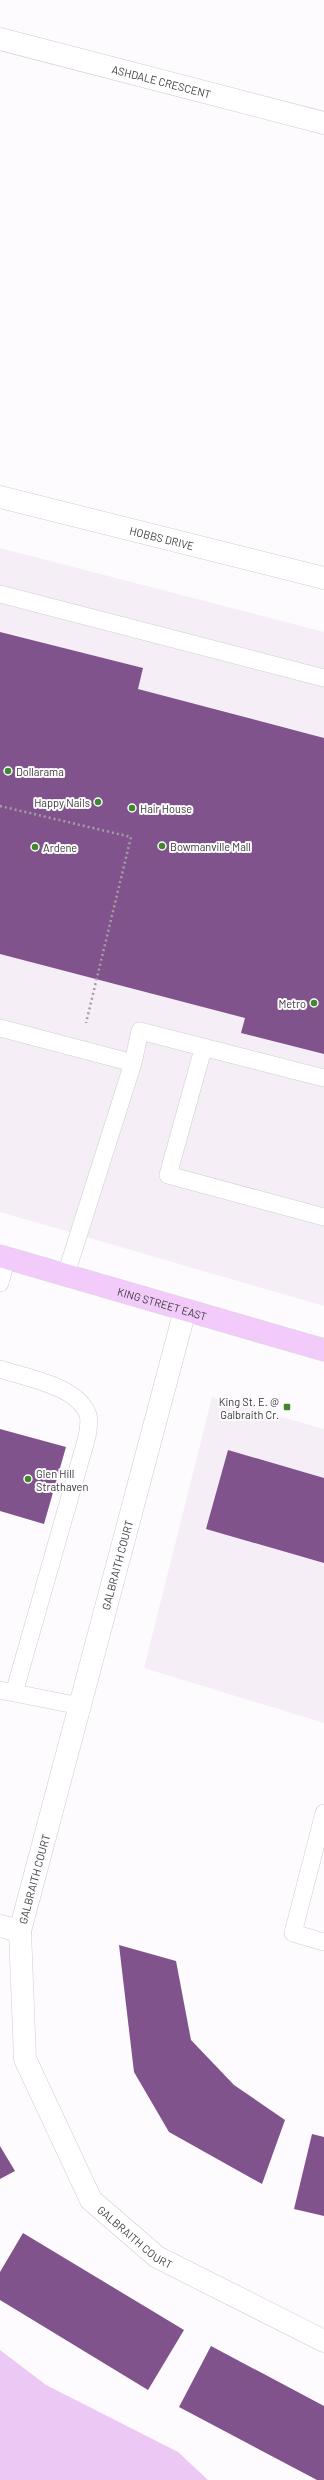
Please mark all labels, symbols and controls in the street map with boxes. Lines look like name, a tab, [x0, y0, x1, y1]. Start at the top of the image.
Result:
street label: ASHDALE CRESCENT	[111, 62, 213, 100]
street label: HOBBS DRIVE	[128, 523, 196, 552]
place label: Dollarama	[16, 765, 64, 778]
marker: Dollarama	[3, 766, 13, 776]
place label: Happy Nails	[34, 796, 90, 809]
marker: Happy Nails	[93, 797, 103, 807]
place label: Hair House	[140, 802, 192, 815]
marker: Hair House	[127, 803, 137, 813]
place label: Bowmanville Mall	[170, 840, 251, 853]
place label: Ardene	[43, 841, 77, 854]
marker: Bowmanville Mall	[157, 841, 167, 851]
marker: Ardene	[30, 842, 40, 852]
place label: Metro	[278, 997, 306, 1010]
marker: Metro	[309, 998, 319, 1008]
street label: KING STREET EAST	[116, 1284, 208, 1322]
place label: King St. E. @ Galbraith Cr.	[219, 1395, 279, 1421]
marker: King St. E. @ Galbraith Cr.	[282, 1402, 292, 1412]
place label: Glen Hill Strathaven	[36, 1467, 88, 1493]
marker: Glen Hill Strathaven	[23, 1474, 33, 1484]
street label: GALBRAITH COURT	[99, 1519, 135, 1611]
street label: GALBRAITH COURT	[16, 1833, 52, 1925]
street label: GALBRAITH COURT	[95, 2203, 175, 2270]

